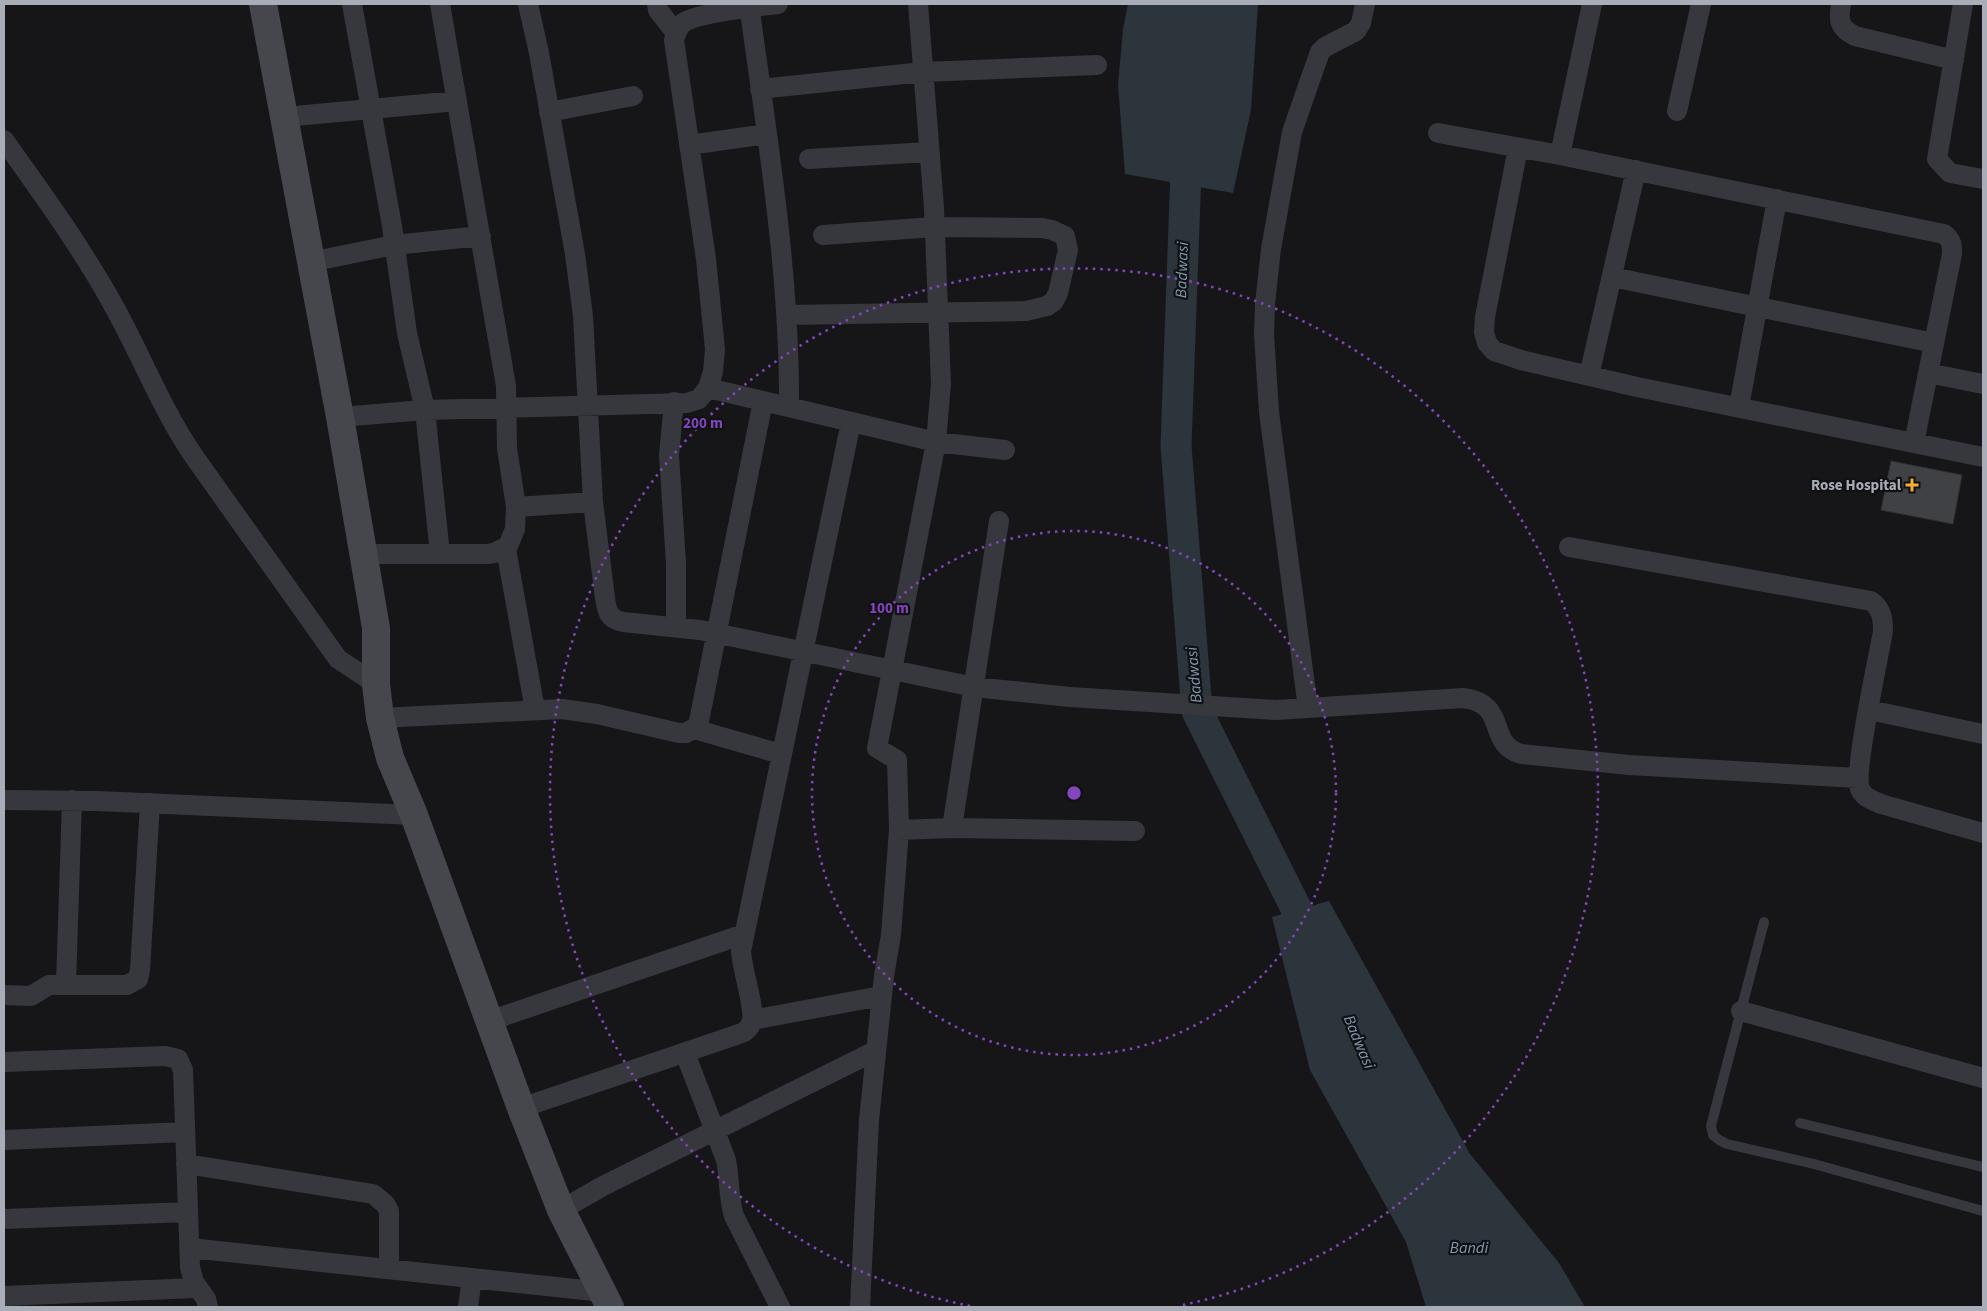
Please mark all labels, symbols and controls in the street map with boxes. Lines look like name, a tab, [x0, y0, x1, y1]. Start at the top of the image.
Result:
water label: Badwasi	[1170, 241, 1194, 299]
text: 200 m	[683, 413, 723, 434]
place label: Rose Hospital	[1811, 475, 1902, 496]
marker: Rose Hospital	[1905, 478, 1919, 492]
text: 100 m	[869, 598, 909, 619]
water label: Badwasi	[1181, 646, 1207, 704]
centre of rings	[1065, 784, 1083, 802]
water label: Badwasi	[1338, 1012, 1380, 1072]
water label: Bandi	[1450, 1237, 1488, 1259]

